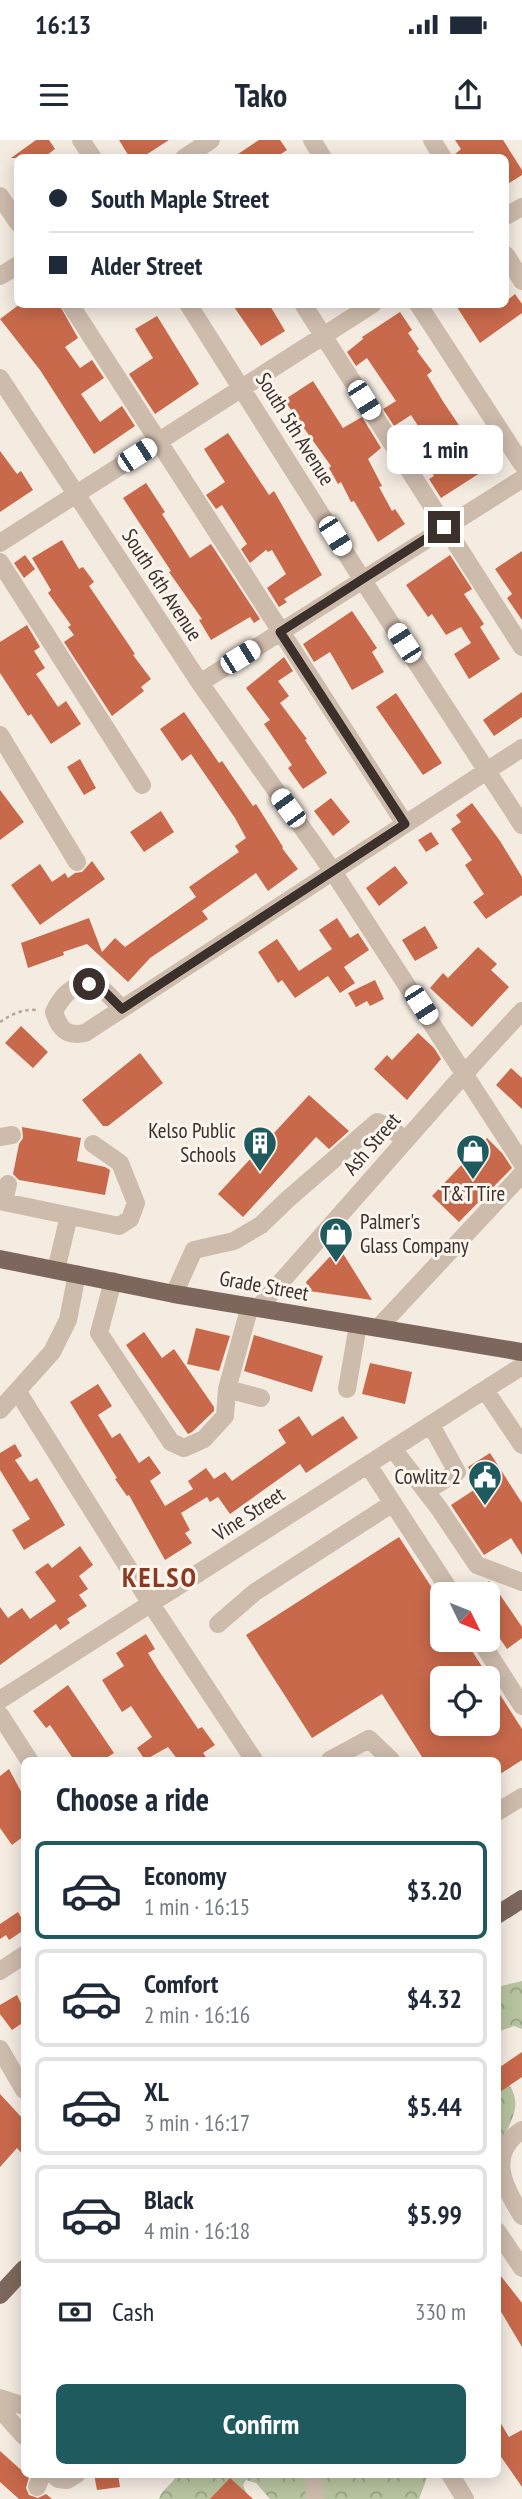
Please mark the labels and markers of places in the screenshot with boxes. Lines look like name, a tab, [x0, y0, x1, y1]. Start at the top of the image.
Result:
place label: Kelso Public Schools	[148, 1117, 237, 1168]
building icon: Kelso Public Schools	[241, 1124, 279, 1173]
shop icon: T&T Tire	[454, 1132, 492, 1181]
place label: T&T Tire	[441, 1180, 505, 1207]
place label: Palmer's Glass Company	[360, 1208, 469, 1259]
shop icon: Palmer's Glass Company	[317, 1215, 355, 1264]
public building icon: Cowlitz 2	[466, 1458, 504, 1507]
place label: Cowlitz 2	[395, 1463, 461, 1490]

